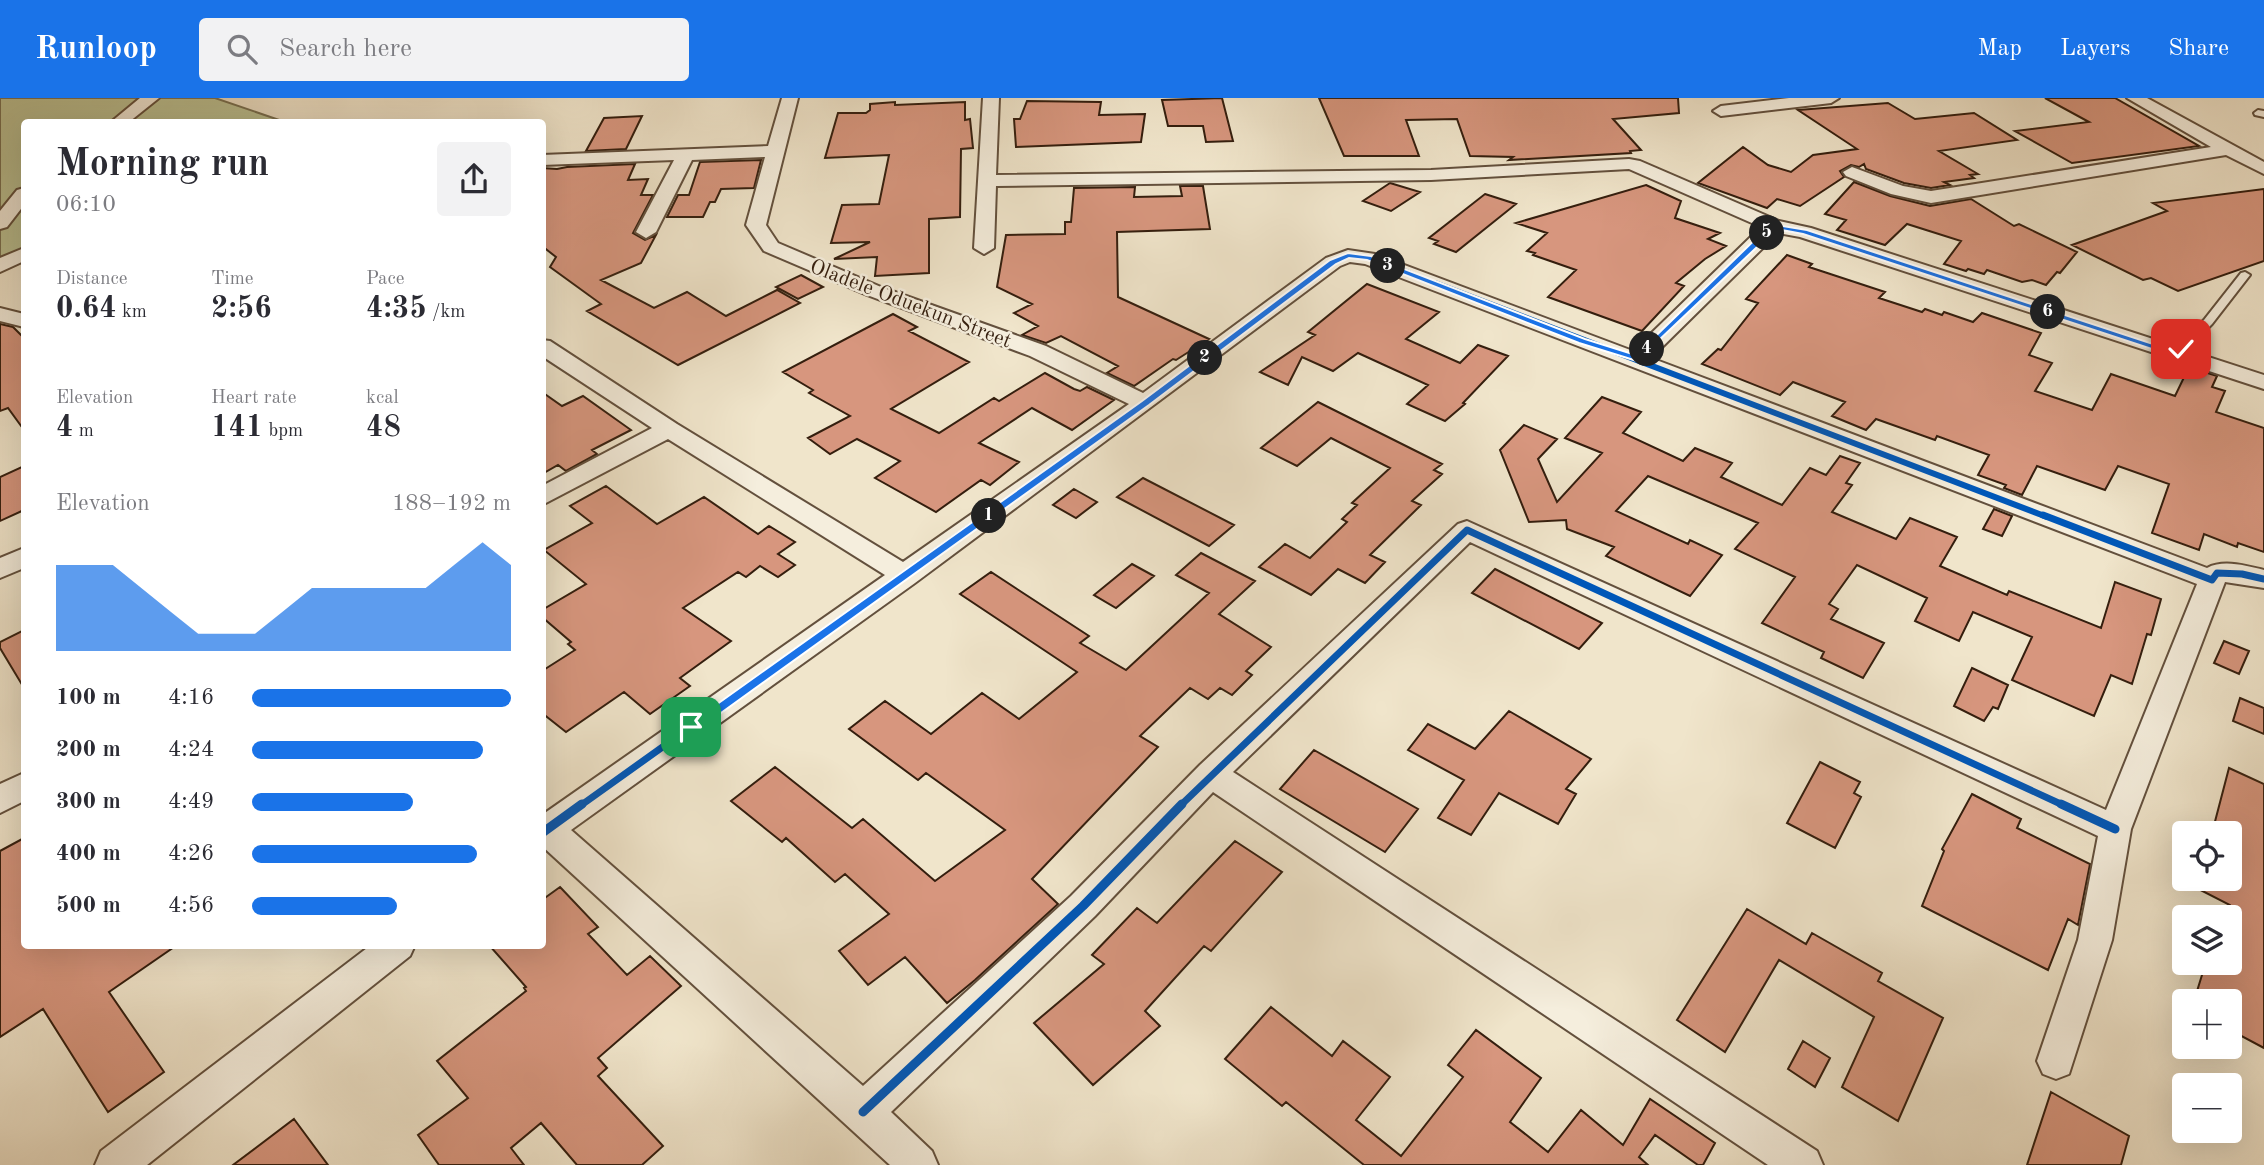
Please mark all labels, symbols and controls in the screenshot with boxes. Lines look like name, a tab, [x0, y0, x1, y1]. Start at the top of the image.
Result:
search box	[199, 18, 689, 81]
icon: search	[223, 30, 261, 68]
text: Runloop	[35, 33, 157, 66]
text: Search here	[279, 36, 412, 62]
text: Map	[1978, 37, 2022, 61]
text: Layers	[2060, 37, 2130, 61]
text: Share	[2168, 37, 2229, 61]
button: share	[437, 142, 511, 216]
text: Morning run	[56, 146, 269, 184]
text: 06:10	[56, 193, 116, 216]
pin: 5	[1750, 216, 1784, 250]
text: 5	[1761, 223, 1772, 242]
pin: 3	[1370, 248, 1406, 284]
street label: Oladele Oduekun Street	[807, 256, 1014, 353]
text: 3	[1382, 256, 1393, 275]
text: Distance	[56, 270, 128, 289]
text: Time	[211, 270, 254, 289]
text: Pace	[366, 270, 405, 289]
text: 0.64	[56, 294, 117, 324]
text: 2:56	[211, 294, 272, 324]
text: 4:35	[366, 294, 427, 324]
pin: 6	[2030, 294, 2066, 330]
text: 6	[2042, 302, 2053, 321]
text: km	[117, 303, 147, 322]
text: /km	[427, 303, 465, 322]
pin	[2151, 319, 2211, 379]
icon: check	[2162, 330, 2200, 368]
pin: 4	[1630, 331, 1664, 366]
text: 4	[1641, 339, 1652, 358]
pin: 2	[1188, 341, 1222, 376]
text: 2	[1199, 348, 1210, 367]
text: Elevation	[56, 389, 133, 408]
text: Heart rate	[211, 389, 296, 408]
text: kcal	[366, 389, 399, 408]
text: 4	[56, 413, 73, 443]
text: 141	[211, 413, 263, 443]
text: 48	[366, 413, 401, 443]
text: m	[73, 422, 94, 441]
text: bpm	[263, 422, 303, 441]
text: Elevation	[56, 492, 150, 515]
text: 188–192 m	[392, 492, 511, 515]
pin: 1	[972, 498, 1006, 534]
text: 1	[983, 506, 994, 525]
text: 100 m	[56, 686, 121, 709]
text: 4:16	[168, 686, 214, 709]
pin	[661, 697, 721, 757]
icon: arrive	[672, 708, 710, 746]
text: 200 m	[56, 738, 121, 761]
text: 4:24	[168, 738, 214, 761]
text: 300 m	[56, 790, 121, 813]
text: 4:49	[168, 790, 214, 813]
map controls	[2172, 821, 2242, 1143]
button: locate	[2172, 821, 2242, 891]
text: 400 m	[56, 842, 121, 865]
text: 4:26	[168, 842, 214, 865]
text: 500 m	[56, 894, 121, 917]
text: 4:56	[168, 894, 214, 917]
button: layers	[2172, 905, 2242, 975]
button: +	[2172, 989, 2242, 1059]
button: −	[2172, 1073, 2242, 1143]

